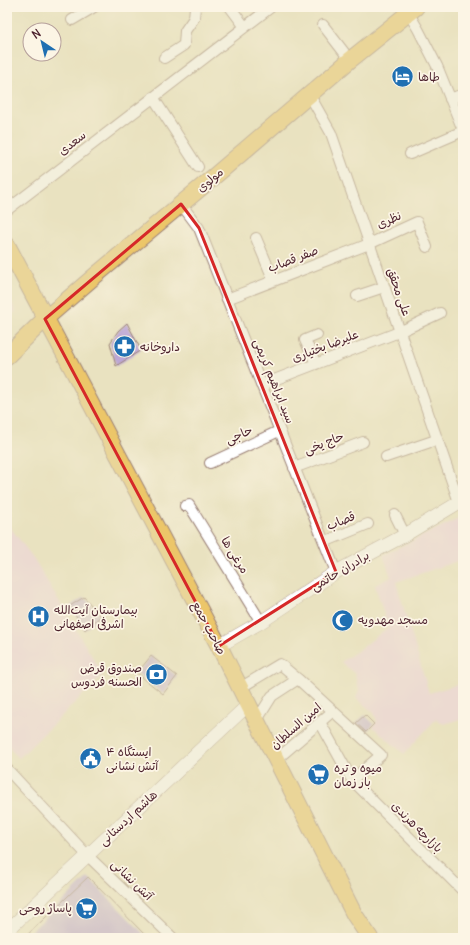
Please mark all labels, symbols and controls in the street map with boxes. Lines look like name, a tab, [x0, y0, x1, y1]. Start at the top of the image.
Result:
north arrow	[22, 22, 62, 62]
text: N	[29, 26, 43, 42]
hotel icon: طاها	[390, 64, 416, 90]
place label: طاها	[418, 69, 440, 84]
street label: سعدی	[55, 127, 89, 158]
street label: مولوی	[193, 164, 227, 196]
street label: نظری	[374, 208, 403, 232]
street label: صفر قصاب	[265, 242, 321, 276]
street label: علی محقق	[383, 266, 415, 318]
street label: علیرضا بختیاری	[289, 326, 361, 366]
pharmacy icon: داروخانه	[112, 334, 138, 360]
street label: سید ابراهیم کریمی	[249, 336, 298, 426]
place label: داروخانه	[140, 339, 180, 355]
street label: حاجی	[223, 422, 255, 448]
street label: حاج یخی	[302, 428, 347, 459]
street label: قصاب	[324, 508, 358, 534]
street label: مرغی ها	[217, 534, 253, 576]
street label: برادران حاتمی	[308, 547, 372, 595]
street label: صاحب جمع	[187, 598, 230, 658]
place label: بیمارستان آیت‌الله اشرفی اصفهانی	[54, 602, 138, 632]
hospital icon: بیمارستان آیت‌الله اشرفی اصفهانی	[25, 604, 51, 630]
mosque icon: مسجد مهدویه	[329, 607, 355, 633]
place label: مسجد مهدویه	[358, 612, 428, 628]
place label: صندوق قرض الحسنه فردوس	[71, 660, 142, 690]
bank icon: صندوق قرض الحسنه فردوس	[144, 662, 170, 688]
street label: امین السلطان	[267, 699, 324, 752]
place label: ایستگاه ۴ آتش نشانی	[106, 744, 159, 774]
public building icon: ایستگاه ۴ آتش نشانی	[78, 746, 104, 772]
place label: میوه و تره بار زمان	[334, 760, 382, 790]
supermarket icon: میوه و تره بار زمان	[305, 762, 331, 788]
street label: هاشم اردستانی	[95, 787, 162, 850]
street label: بازارچه هرندی	[388, 798, 446, 856]
street label: آتش نشانی	[108, 856, 157, 905]
supermarket icon: پاساژ روحی	[74, 895, 100, 921]
place label: پاساژ روحی	[19, 900, 72, 916]

